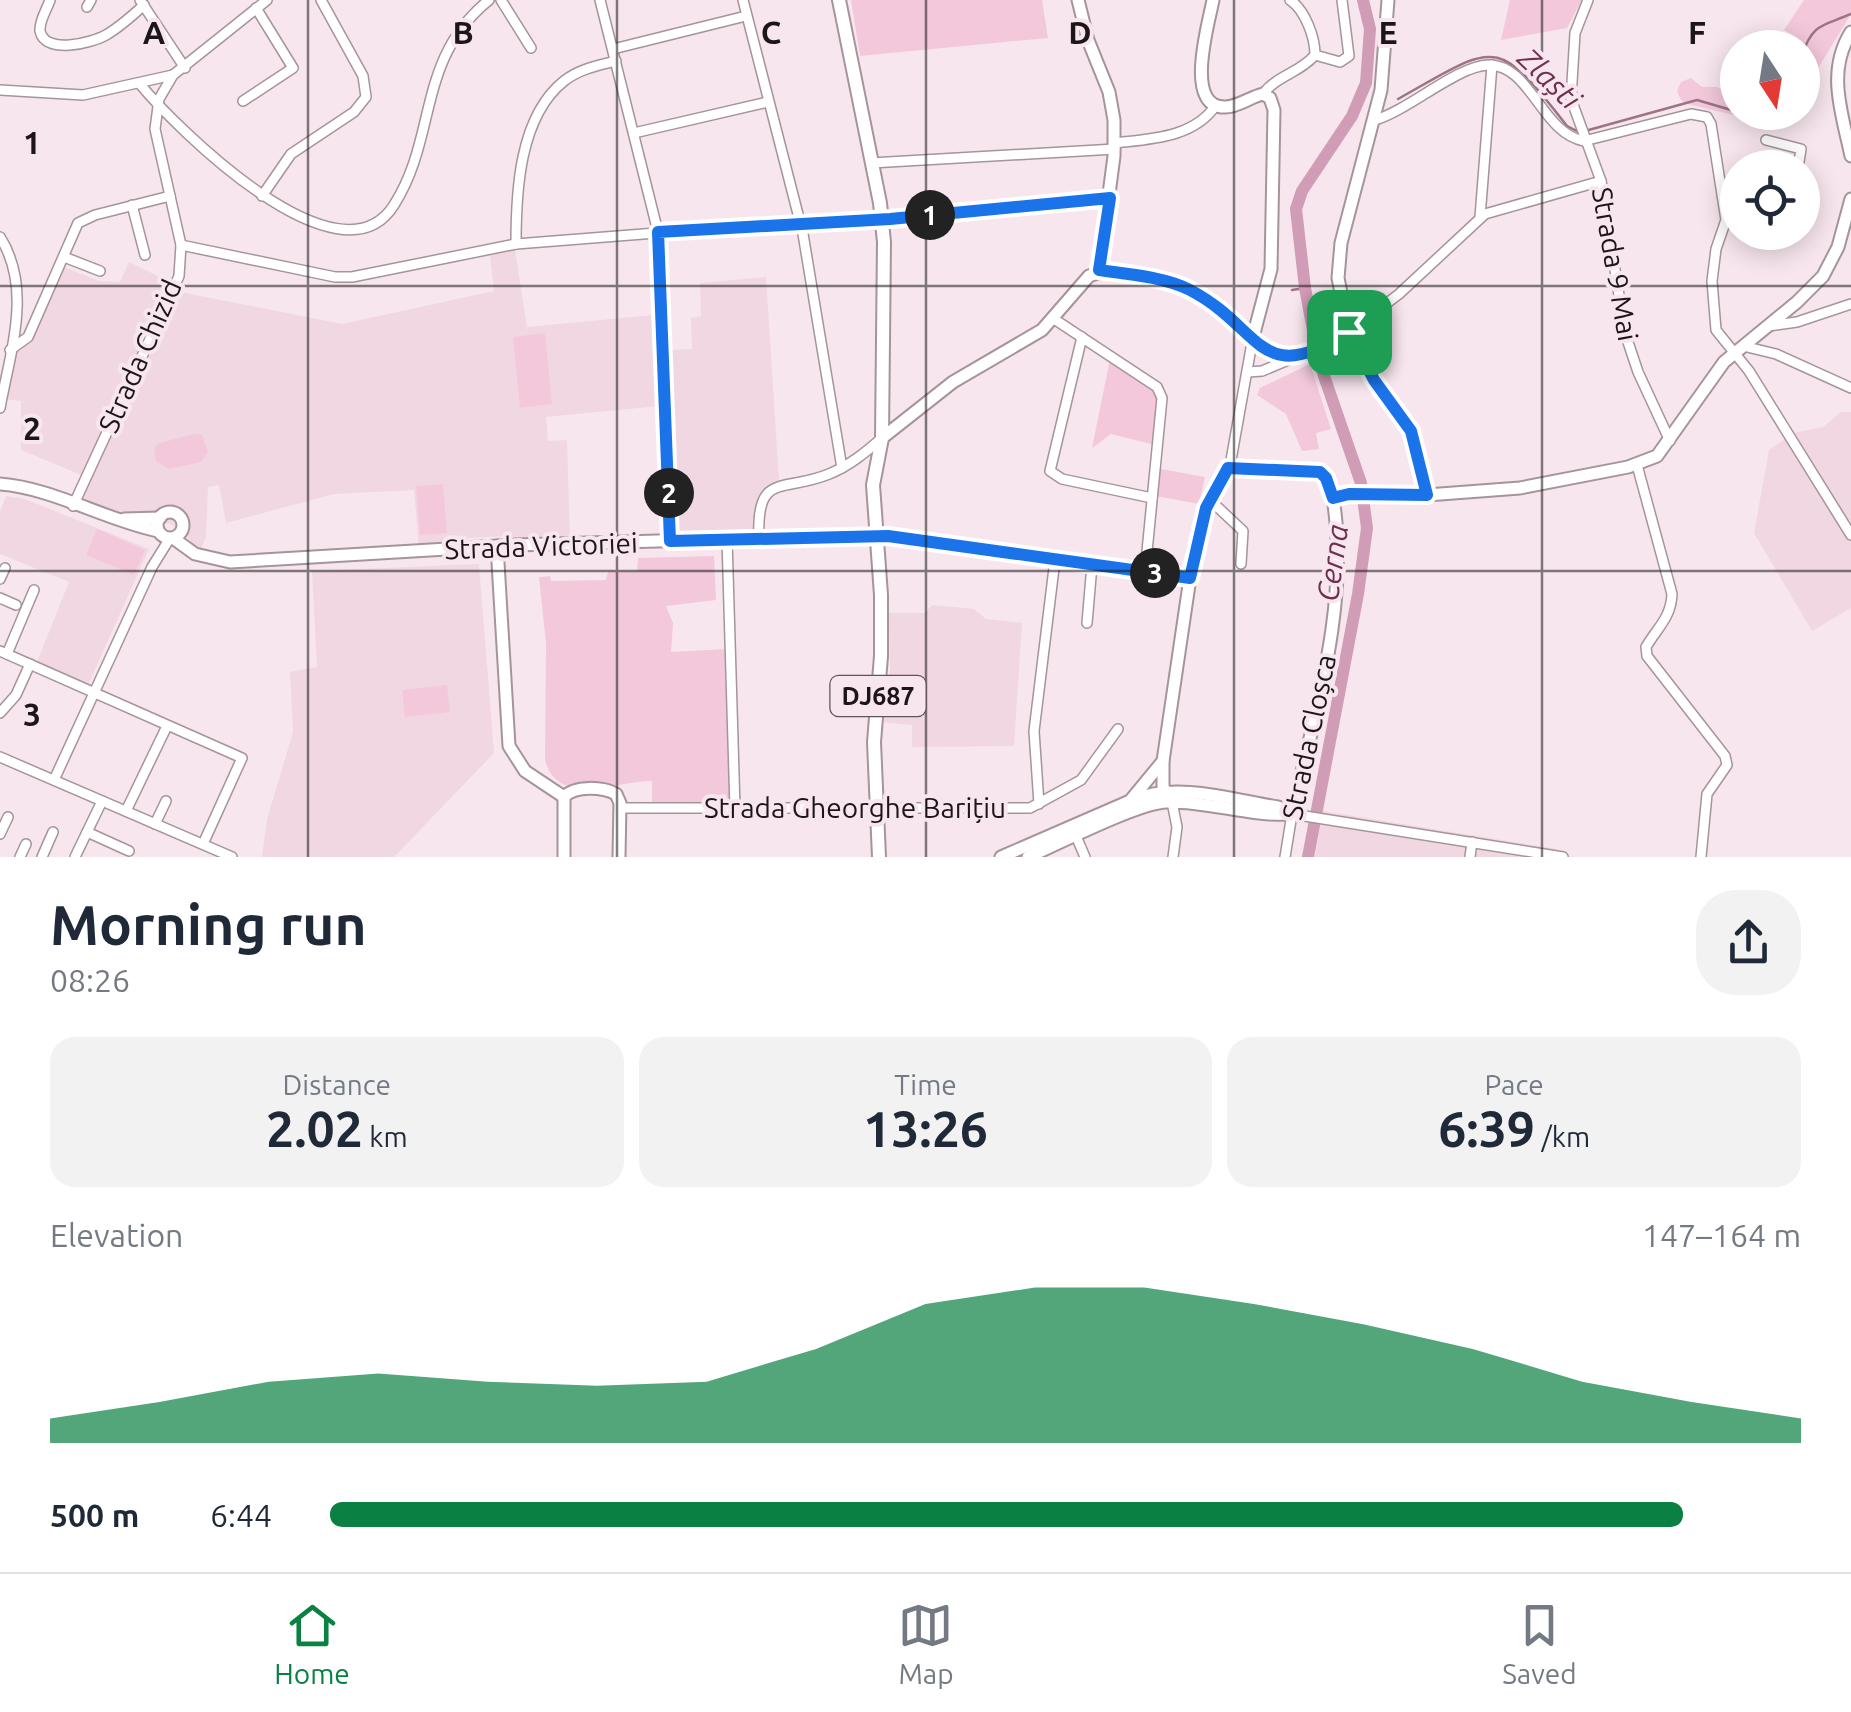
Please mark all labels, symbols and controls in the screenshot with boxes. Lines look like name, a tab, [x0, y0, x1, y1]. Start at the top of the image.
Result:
text: A	[143, 14, 166, 50]
text: B	[452, 14, 474, 50]
text: C	[761, 14, 781, 50]
text: D	[1068, 14, 1092, 50]
text: E	[1378, 14, 1398, 50]
text: F	[1688, 14, 1706, 50]
north arrow	[1720, 30, 1820, 130]
map controls	[1720, 30, 1820, 250]
water label: Zlaști	[1511, 40, 1589, 117]
text: 1	[23, 124, 41, 160]
button: locate	[1720, 150, 1820, 250]
street label: Strada 9 Mai	[1587, 185, 1644, 343]
pin: 1	[905, 190, 955, 240]
text: 1	[922, 199, 938, 230]
street label: Strada Chizid	[92, 275, 187, 437]
pin	[1307, 290, 1392, 375]
icon: arrive	[1322, 305, 1377, 360]
text: 2	[23, 410, 41, 446]
pin: 2	[644, 468, 694, 518]
text: 2	[661, 477, 677, 508]
water label: Cerna	[1310, 522, 1354, 604]
street label: Strada Victoriei	[444, 527, 638, 564]
pin: 3	[1130, 548, 1180, 598]
text: 3	[1147, 557, 1163, 588]
street label: Strada Cloșca	[1276, 651, 1341, 822]
road number: DJ687	[830, 676, 926, 716]
text: 3	[23, 696, 41, 732]
street label: Strada Gheorghe Barițiu	[704, 792, 1006, 823]
button: share	[1696, 890, 1801, 995]
text: Morning run	[50, 894, 367, 955]
text: 08:26	[50, 962, 130, 998]
text: Distance	[283, 1069, 391, 1100]
text: Time	[894, 1069, 957, 1100]
text: Pace	[1485, 1069, 1544, 1100]
text: 2.02	[266, 1100, 363, 1156]
text: 13:26	[863, 1100, 988, 1156]
text: 6:39	[1438, 1100, 1535, 1156]
text: km	[363, 1121, 408, 1152]
text: /km	[1535, 1121, 1590, 1152]
text: Elevation	[50, 1217, 183, 1253]
text: 147–164 m	[1642, 1217, 1801, 1253]
text: 500 m	[50, 1497, 139, 1533]
text: 6:44	[210, 1497, 272, 1533]
tab: Home	[274, 1598, 350, 1689]
tab: Map	[898, 1598, 954, 1689]
tab: Saved	[1502, 1598, 1577, 1689]

